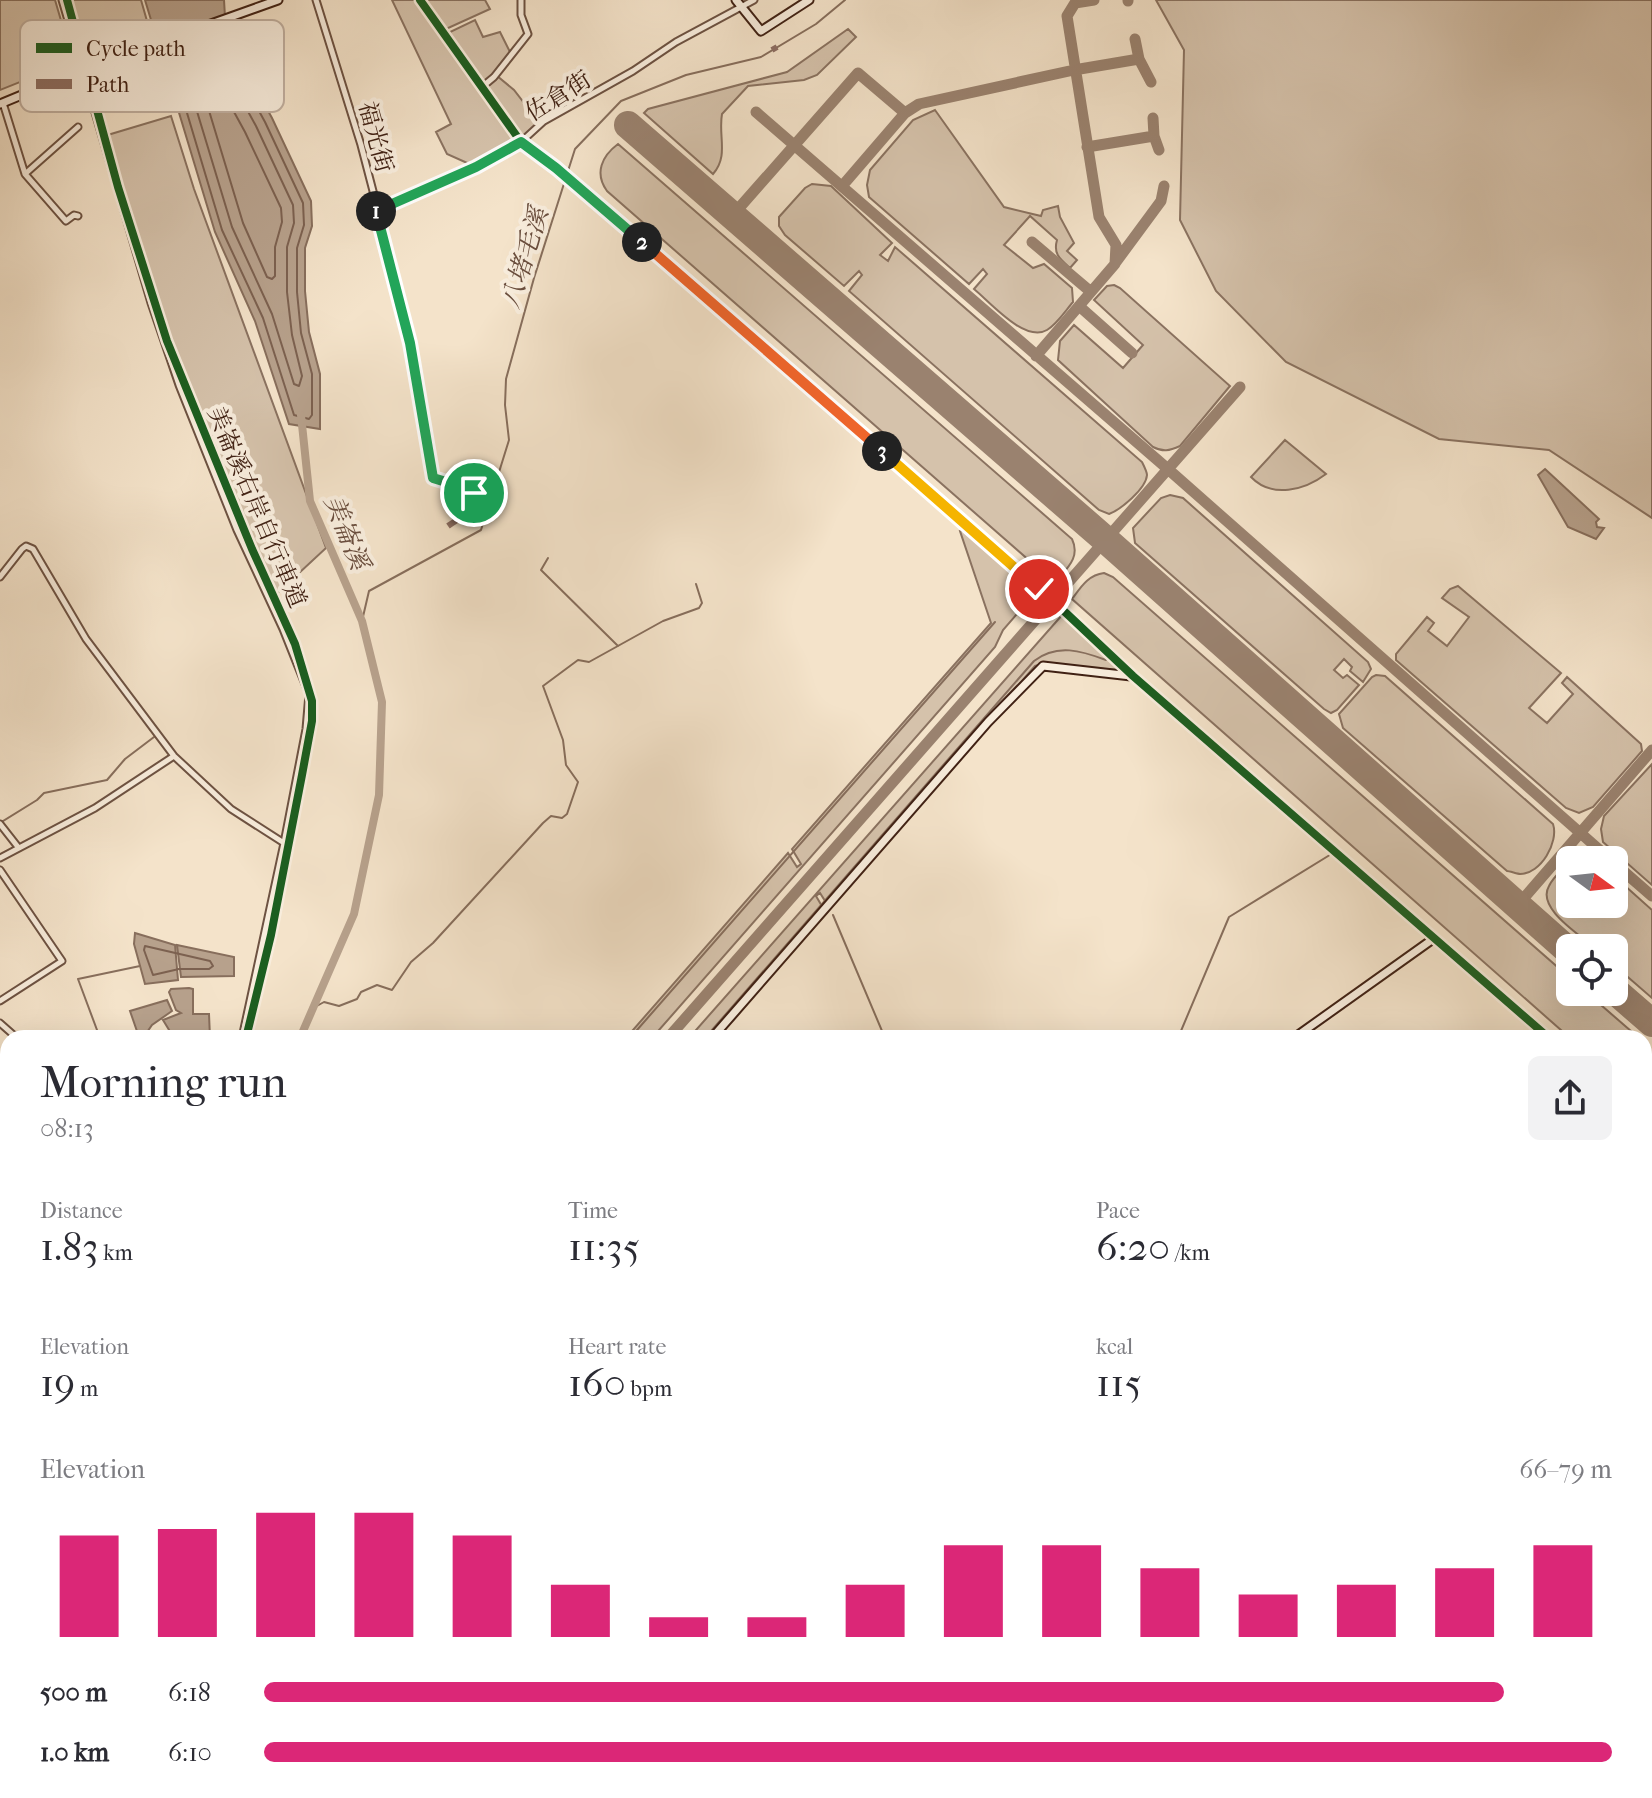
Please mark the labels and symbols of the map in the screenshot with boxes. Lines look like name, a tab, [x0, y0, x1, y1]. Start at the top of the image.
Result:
legend	[20, 20, 284, 112]
text: Cycle path	[86, 36, 186, 62]
street label: 佐倉街	[520, 65, 596, 127]
text: Path	[86, 72, 130, 98]
street label: 福光街	[353, 99, 399, 175]
pin: 1	[356, 191, 396, 231]
water label: 八堵毛溪	[494, 201, 555, 312]
pin: 2	[622, 222, 662, 262]
street label: 美崙溪右岸自行車道	[202, 402, 312, 612]
pin: 3	[862, 431, 902, 471]
pin	[440, 459, 508, 527]
water label: 美崙溪	[318, 490, 377, 577]
pin	[1005, 555, 1073, 623]
north arrow	[1556, 846, 1628, 918]

